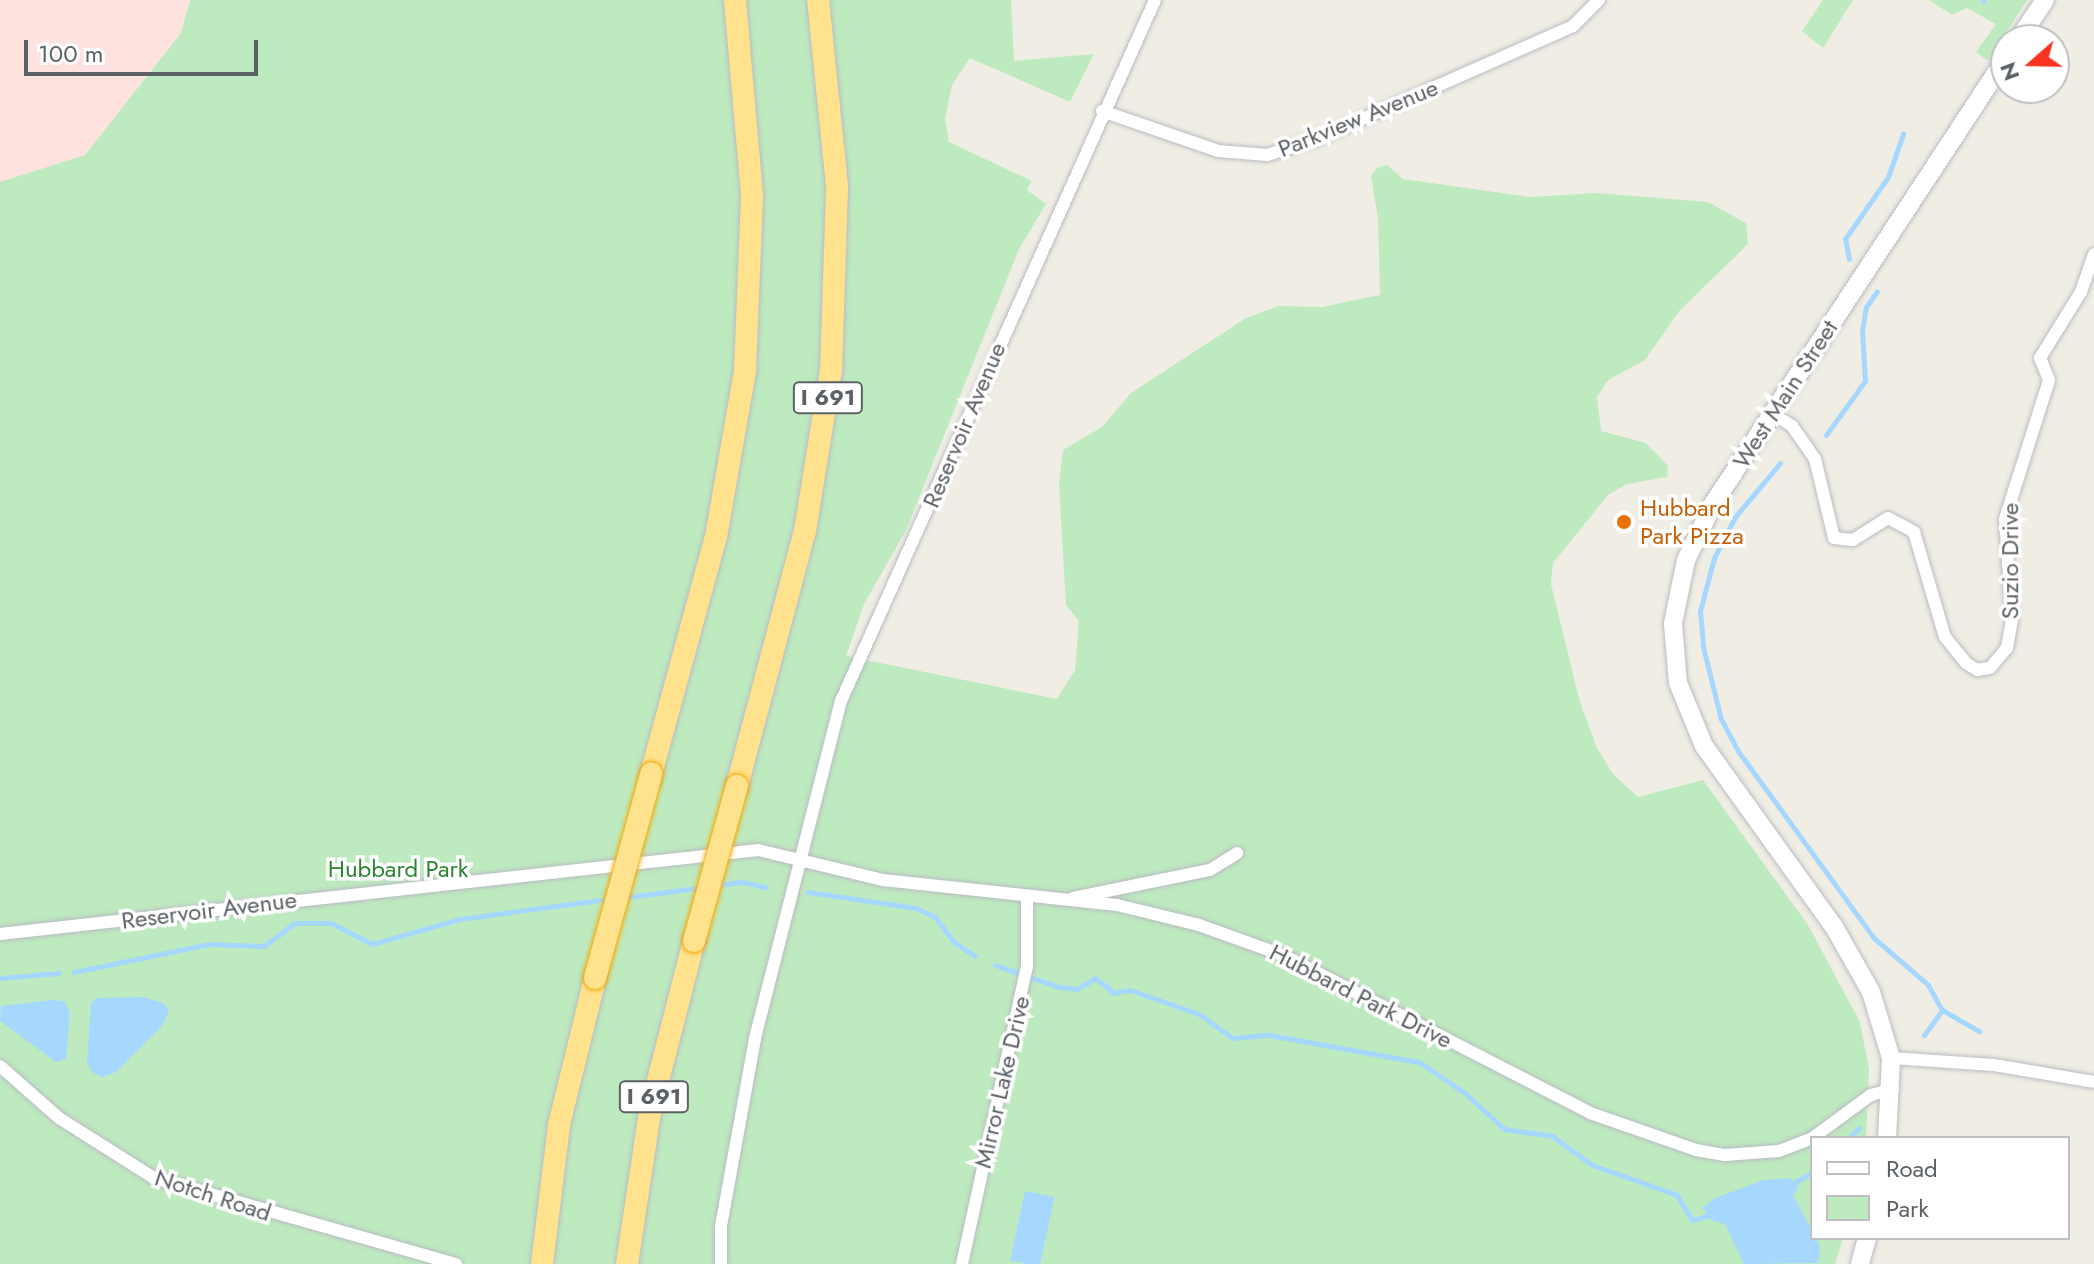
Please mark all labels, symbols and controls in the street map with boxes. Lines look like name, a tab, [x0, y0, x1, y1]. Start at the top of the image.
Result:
scale bar	[28, 24, 262, 74]
north arrow	[1990, 24, 2070, 104]
text: 100 m	[38, 36, 104, 71]
text: N	[1991, 58, 2027, 85]
street label: Parkview Avenue	[1274, 73, 1442, 163]
street label: West Main Street	[1726, 314, 1844, 474]
street label: Reservoir Avenue	[916, 338, 1012, 512]
road number: I 691	[792, 380, 864, 416]
place label: Hubbard Park Pizza	[1640, 494, 1744, 550]
street label: Suzio Drive	[1996, 503, 2024, 619]
marker: Hubbard Park Pizza	[1615, 513, 1633, 531]
park label: Hubbard Park	[328, 855, 468, 883]
street label: Reservoir Avenue	[120, 885, 298, 935]
street label: Hubbard Park Drive	[1265, 938, 1457, 1054]
street label: Mirror Lake Drive	[968, 993, 1036, 1171]
road number: I 691	[618, 1079, 690, 1115]
legend	[1810, 1136, 2070, 1240]
text: Road	[1886, 1151, 1938, 1186]
street label: Notch Road	[151, 1163, 275, 1227]
text: Park	[1886, 1191, 1929, 1226]

